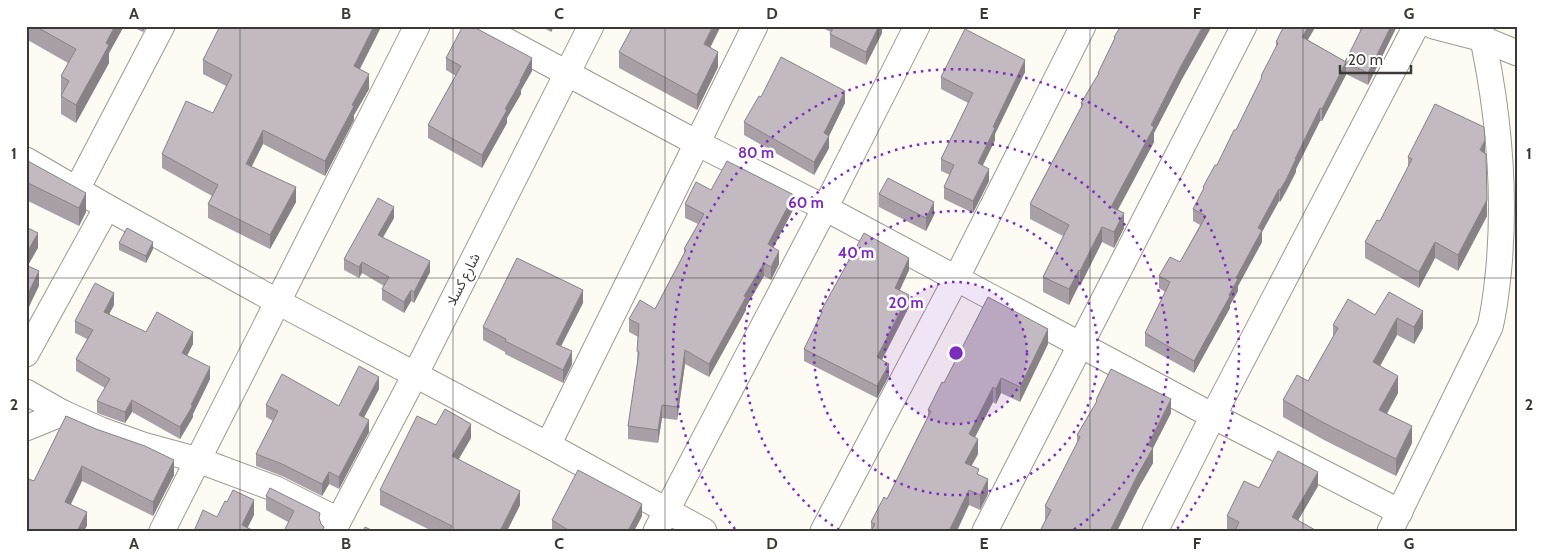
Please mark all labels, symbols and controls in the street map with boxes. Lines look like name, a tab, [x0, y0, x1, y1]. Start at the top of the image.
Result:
text: A	[129, 4, 139, 23]
text: B	[341, 4, 351, 23]
text: C	[554, 4, 564, 23]
text: D	[766, 4, 778, 23]
text: E	[979, 4, 989, 23]
text: F	[1193, 4, 1202, 23]
text: G	[1404, 4, 1414, 23]
scale bar	[1340, 42, 1412, 74]
text: 20 m	[1348, 51, 1383, 69]
text: 1	[11, 144, 17, 163]
text: 80 m	[738, 144, 774, 162]
text: 1	[1526, 144, 1532, 163]
text: 60 m	[788, 194, 824, 212]
text: 40 m	[838, 244, 874, 262]
street label: شارع كسلا	[442, 250, 486, 309]
text: 20 m	[889, 294, 923, 312]
centre of rings	[947, 344, 965, 362]
text: 2	[10, 395, 18, 414]
text: 2	[1525, 395, 1533, 414]
text: A	[129, 534, 139, 553]
text: B	[341, 534, 351, 553]
text: C	[554, 534, 564, 553]
text: D	[766, 534, 778, 553]
text: E	[979, 534, 989, 553]
text: F	[1193, 534, 1202, 553]
text: G	[1404, 534, 1414, 553]

